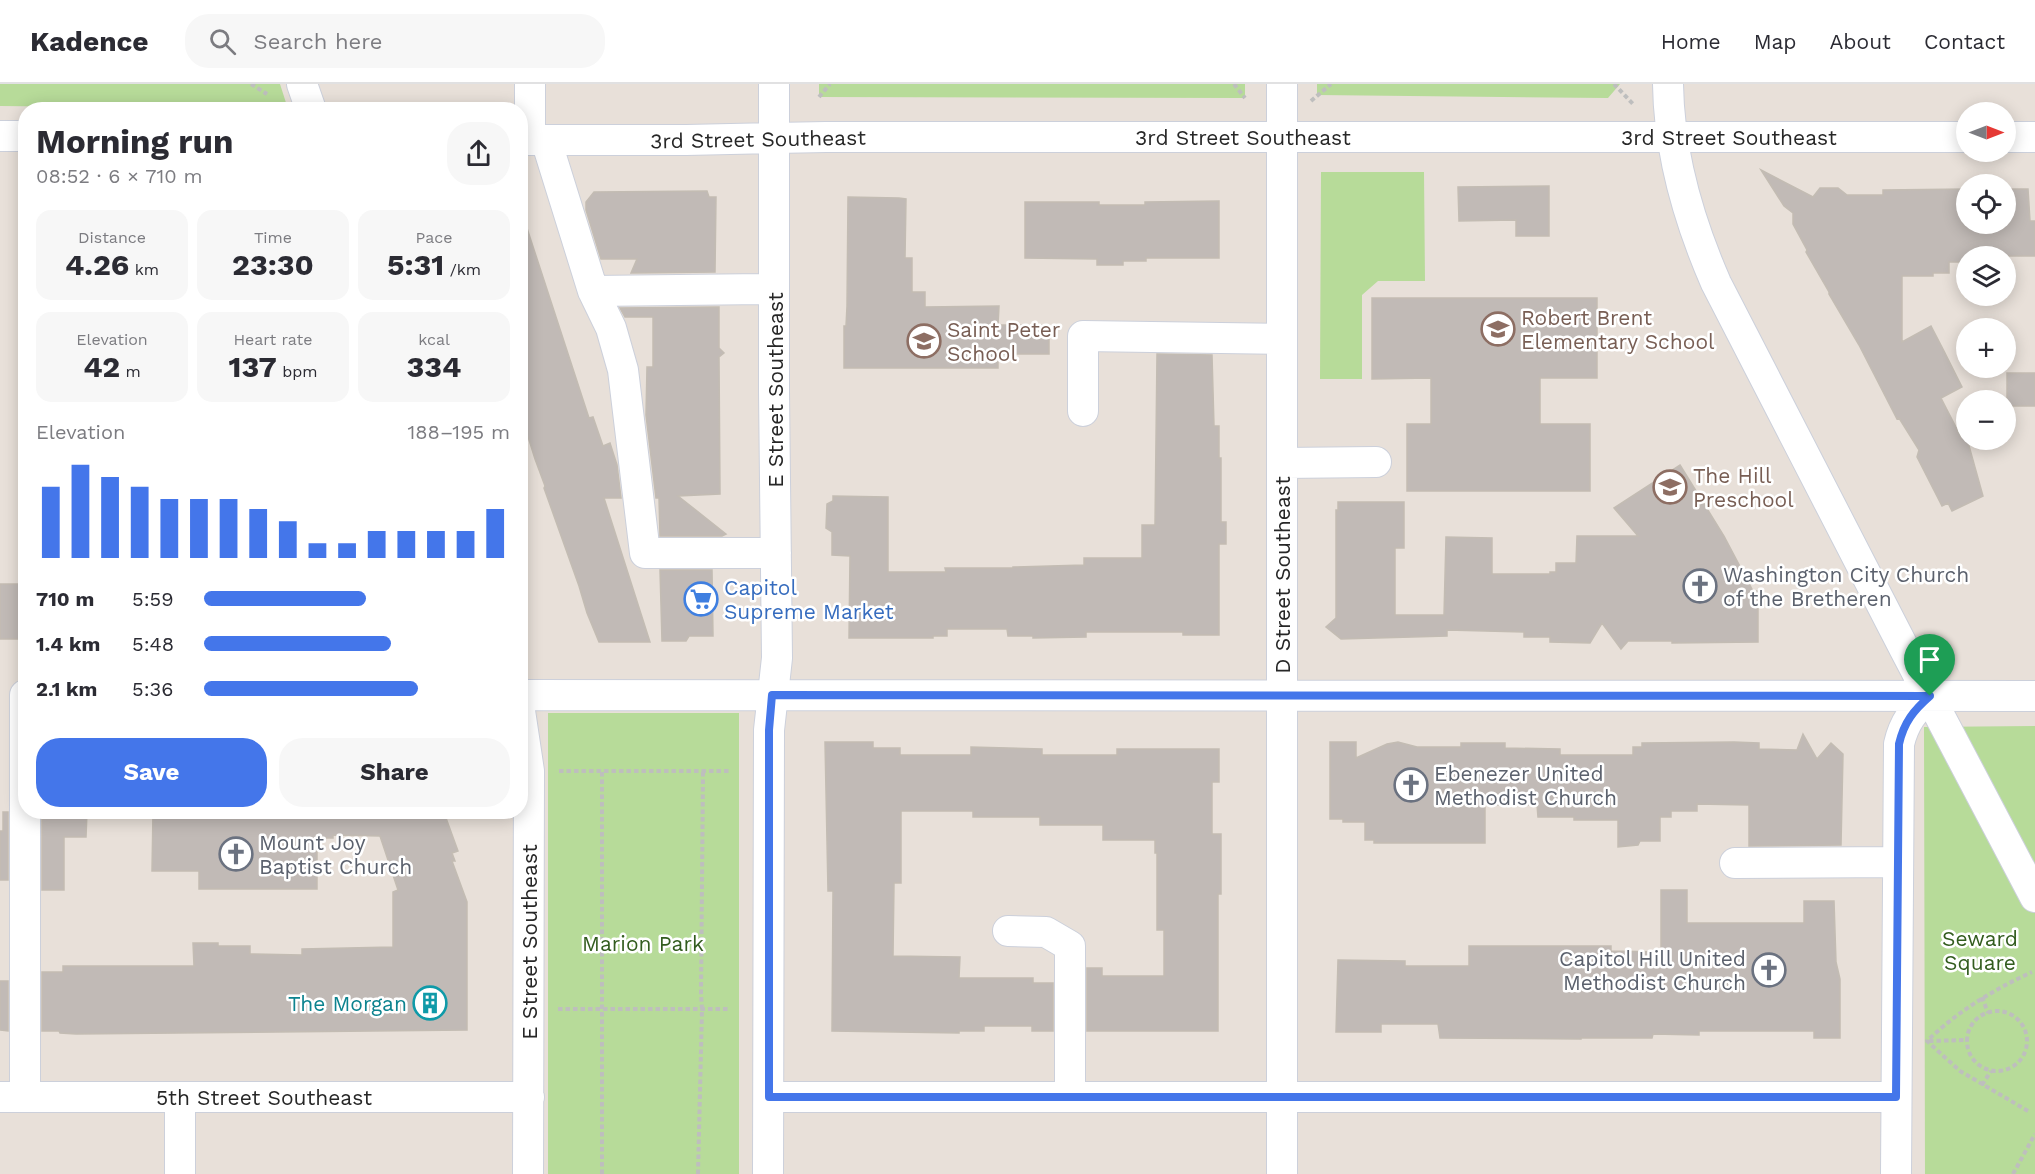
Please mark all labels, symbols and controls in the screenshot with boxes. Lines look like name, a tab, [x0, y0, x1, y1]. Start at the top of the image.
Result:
search box	[185, 14, 605, 68]
text: Kadence	[30, 25, 149, 58]
icon: search	[206, 25, 239, 58]
text: Search here	[254, 29, 383, 54]
text: Home	[1661, 29, 1721, 54]
text: Map	[1754, 29, 1797, 54]
text: About	[1830, 29, 1891, 54]
text: Contact	[1924, 29, 2005, 54]
north arrow	[1956, 102, 2016, 162]
map controls	[1956, 102, 2016, 450]
text: Morning run	[36, 122, 233, 161]
button: share	[447, 122, 510, 185]
street label: 3rd Street Southeast	[650, 125, 866, 153]
street label: 3rd Street Southeast	[1135, 125, 1351, 150]
street label: 3rd Street Southeast	[1621, 125, 1837, 150]
text: 08:52 · 6 × 710 m	[36, 164, 203, 188]
button: locate	[1956, 174, 2016, 234]
text: Distance	[78, 228, 146, 247]
text: Time	[254, 228, 292, 247]
text: Pace	[415, 228, 453, 247]
button: layers	[1956, 246, 2016, 306]
text: 4.26	[65, 247, 129, 282]
text: 23:30	[232, 247, 314, 282]
text: 5:31	[387, 247, 444, 282]
text: km	[129, 260, 159, 279]
text: /km	[444, 260, 481, 279]
street label: E Street Southeast	[763, 292, 788, 488]
place label: Robert Brent Elementary School	[1521, 305, 1715, 354]
school or university icon: Robert Brent Elementary School	[1480, 311, 1516, 347]
place label: Saint Peter School	[947, 317, 1061, 366]
button: +	[1956, 318, 2016, 378]
school or university icon: Saint Peter School	[906, 323, 942, 359]
text: Elevation	[76, 330, 148, 349]
text: Heart rate	[233, 330, 313, 349]
text: kcal	[418, 330, 450, 349]
text: 42	[83, 349, 120, 384]
text: 137	[229, 349, 277, 384]
text: 334	[407, 349, 461, 384]
text: m	[120, 362, 141, 381]
text: bpm	[277, 362, 317, 381]
button: −	[1956, 390, 2016, 450]
text: Elevation	[36, 420, 125, 444]
text: 188–195 m	[407, 420, 510, 444]
place label: The Hill Preschool	[1693, 463, 1794, 512]
school or university icon: The Hill Preschool	[1652, 469, 1688, 505]
street label: D Street Southeast	[1270, 476, 1295, 674]
place label: Washington City Church of the Bretheren	[1723, 562, 1969, 611]
church icon: Washington City Church of the Bretheren	[1682, 568, 1718, 604]
place label: Capitol Supreme Market	[724, 575, 894, 624]
supermarket icon: Capitol Supreme Market	[683, 581, 719, 617]
text: 710 m	[36, 587, 94, 611]
text: 5:59	[132, 587, 174, 611]
text: 1.4 km	[36, 632, 100, 656]
text: 5:48	[132, 632, 174, 656]
pin	[1904, 634, 1955, 696]
icon: arrive	[1913, 643, 1946, 676]
text: 2.1 km	[36, 677, 97, 701]
text: 5:36	[132, 677, 173, 701]
button: Save	[36, 738, 267, 807]
button: Share	[279, 738, 510, 807]
place label: Ebenezer United Methodist Church	[1434, 761, 1617, 810]
church icon: Ebenezer United Methodist Church	[1393, 767, 1429, 803]
place label: Mount Joy Baptist Church	[259, 830, 412, 879]
church icon: Mount Joy Baptist Church	[218, 836, 254, 872]
street label: E Street Southeast	[517, 844, 542, 1040]
park label: Seward Square	[1942, 926, 2018, 975]
park label: Marion Park	[582, 931, 704, 956]
place label: Capitol Hill United Methodist Church	[1559, 946, 1746, 995]
church icon: Capitol Hill United Methodist Church	[1751, 952, 1787, 988]
building icon: The Morgan	[412, 985, 448, 1021]
place label: The Morgan	[288, 991, 407, 1016]
street label: 5th Street Southeast	[156, 1085, 372, 1110]

